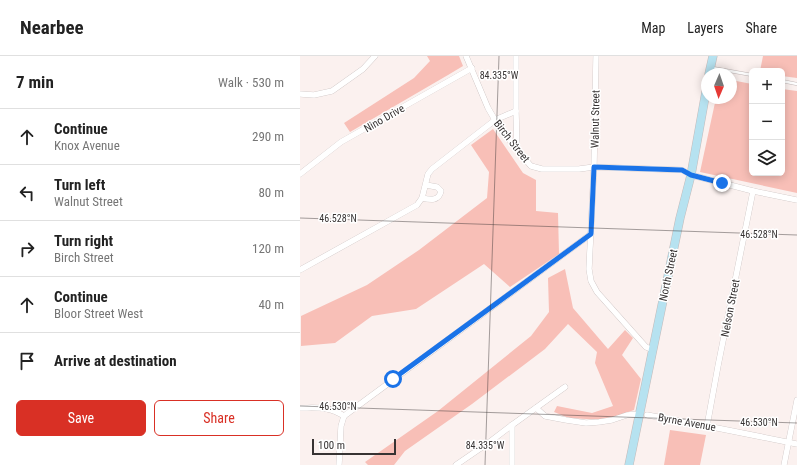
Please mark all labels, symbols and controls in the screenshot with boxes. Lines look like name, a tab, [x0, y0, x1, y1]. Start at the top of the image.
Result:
text: Nearbee	[20, 16, 84, 39]
text: Map	[641, 20, 665, 36]
text: Layers	[687, 20, 724, 36]
text: Share	[746, 20, 777, 36]
north arrow	[701, 68, 737, 104]
map controls	[749, 68, 785, 176]
button: +	[749, 68, 785, 104]
text: 84.335°W	[480, 70, 519, 81]
text: 7 min	[16, 72, 54, 92]
text: Walk · 530 m	[218, 75, 284, 90]
street label: Walnut Street	[588, 90, 603, 148]
street label: Nino Drive	[362, 102, 407, 135]
button: −	[749, 104, 785, 140]
street label: Birch Street	[491, 117, 532, 165]
text: Continue	[54, 120, 108, 138]
icon: ahead	[16, 126, 38, 148]
text: 290 m	[252, 129, 284, 144]
text: Knox Avenue	[54, 138, 120, 153]
button: layers	[749, 140, 785, 176]
route end	[713, 174, 731, 192]
text: Turn left	[54, 176, 105, 194]
icon: left	[16, 182, 38, 204]
text: 80 m	[258, 185, 284, 200]
text: Walnut Street	[54, 194, 123, 209]
text: 46.528°N	[319, 213, 357, 224]
text: 46.528°N	[740, 229, 778, 240]
text: Turn right	[54, 232, 113, 250]
icon: right	[16, 238, 38, 260]
text: 120 m	[252, 241, 284, 256]
street label: North Street	[657, 248, 680, 302]
text: Birch Street	[54, 250, 114, 265]
street label: Nelson Street	[719, 278, 742, 338]
text: Continue	[54, 288, 108, 306]
icon: ahead	[16, 294, 38, 316]
text: 40 m	[258, 297, 284, 312]
text: Bloor Street West	[54, 306, 143, 321]
icon: arrive	[16, 350, 38, 372]
text: Arrive at destination	[54, 352, 177, 370]
route start	[384, 370, 402, 388]
button: Save	[16, 400, 146, 436]
button: Share	[154, 400, 284, 436]
text: 46.530°N	[319, 401, 357, 412]
street label: Byrne Avenue	[657, 411, 717, 434]
text: 46.530°N	[740, 417, 778, 428]
scale bar	[312, 437, 396, 456]
text: 100 m	[318, 439, 345, 452]
text: 84.335°W	[466, 440, 505, 451]

